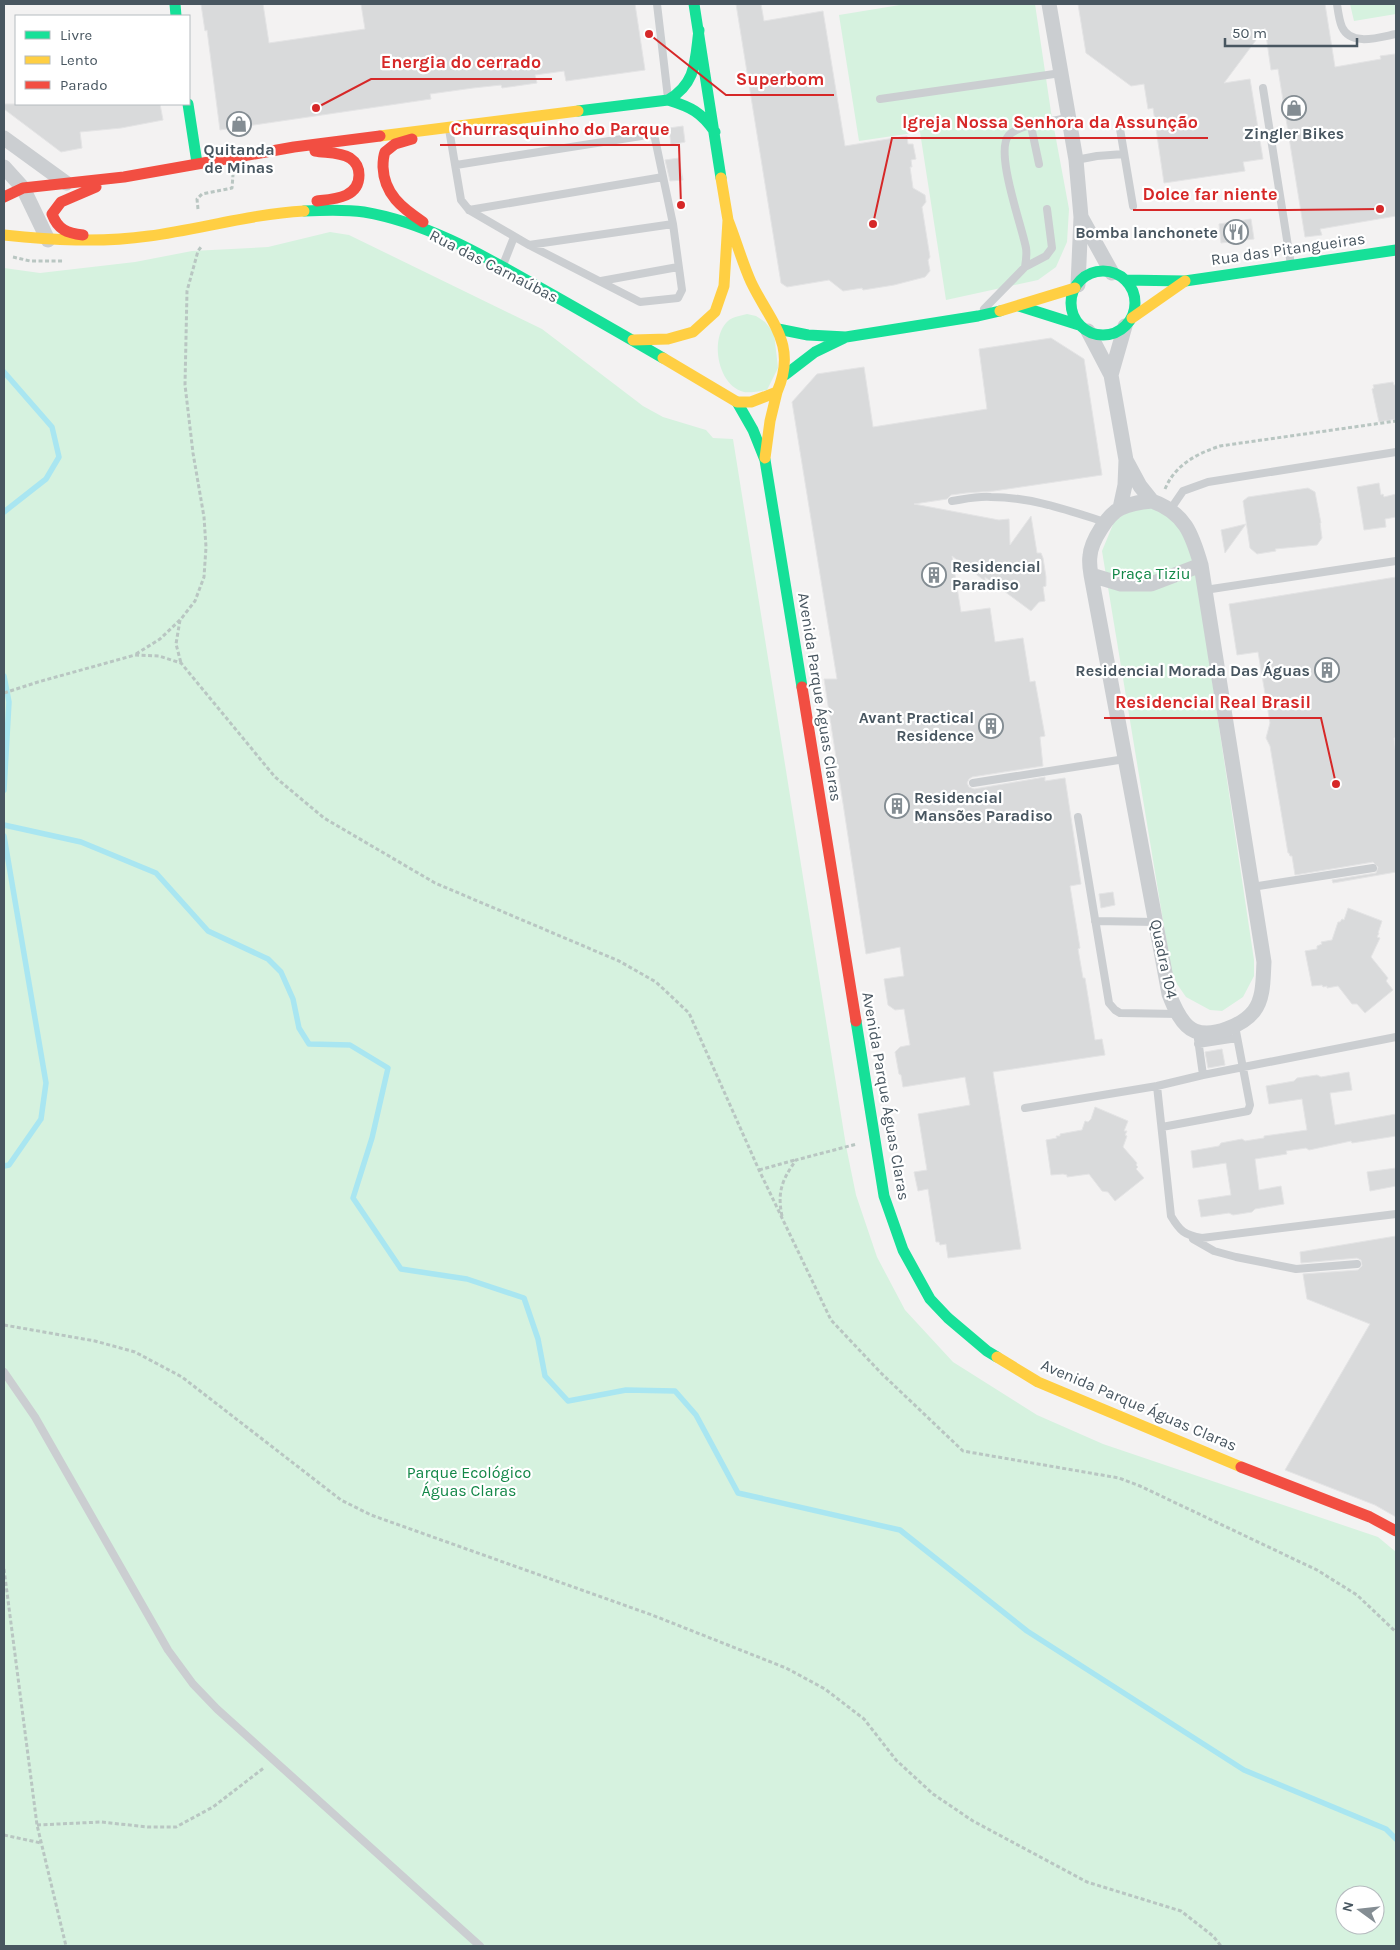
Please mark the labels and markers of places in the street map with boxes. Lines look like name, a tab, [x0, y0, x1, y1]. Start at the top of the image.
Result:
callout: Energia do cerrado	[371, 46, 552, 79]
callout: Superbom	[726, 62, 834, 95]
shop icon: Zingler Bikes	[1281, 95, 1307, 121]
callout: Igreja Nossa Senhora da Assunção	[892, 105, 1208, 138]
shop icon: Quitanda de Minas	[226, 111, 252, 137]
callout: Churrasquinho do Parque	[440, 112, 679, 145]
place label: Zingler Bikes	[1244, 124, 1344, 143]
place label: Quitanda de Minas	[203, 140, 275, 177]
callout: Dolce far niente	[1133, 177, 1288, 210]
restaurant icon: Bomba lanchonete	[1223, 219, 1249, 245]
place label: Bomba lanchonete	[1075, 223, 1218, 242]
place label: Residencial Paradiso	[952, 557, 1041, 594]
building icon: Residencial Paradiso	[921, 562, 947, 588]
building icon: Residencial Morada Das Águas	[1314, 657, 1340, 683]
place label: Residencial Morada Das Águas	[1075, 661, 1310, 680]
callout: Residencial Real Brasil	[1104, 685, 1321, 718]
place label: Avant Practical Residence	[859, 708, 974, 745]
building icon: Avant Practical Residence	[978, 713, 1004, 739]
place label: Residencial Mansões Paradiso	[914, 788, 1053, 825]
building icon: Residencial Mansões Paradiso	[884, 793, 910, 819]

